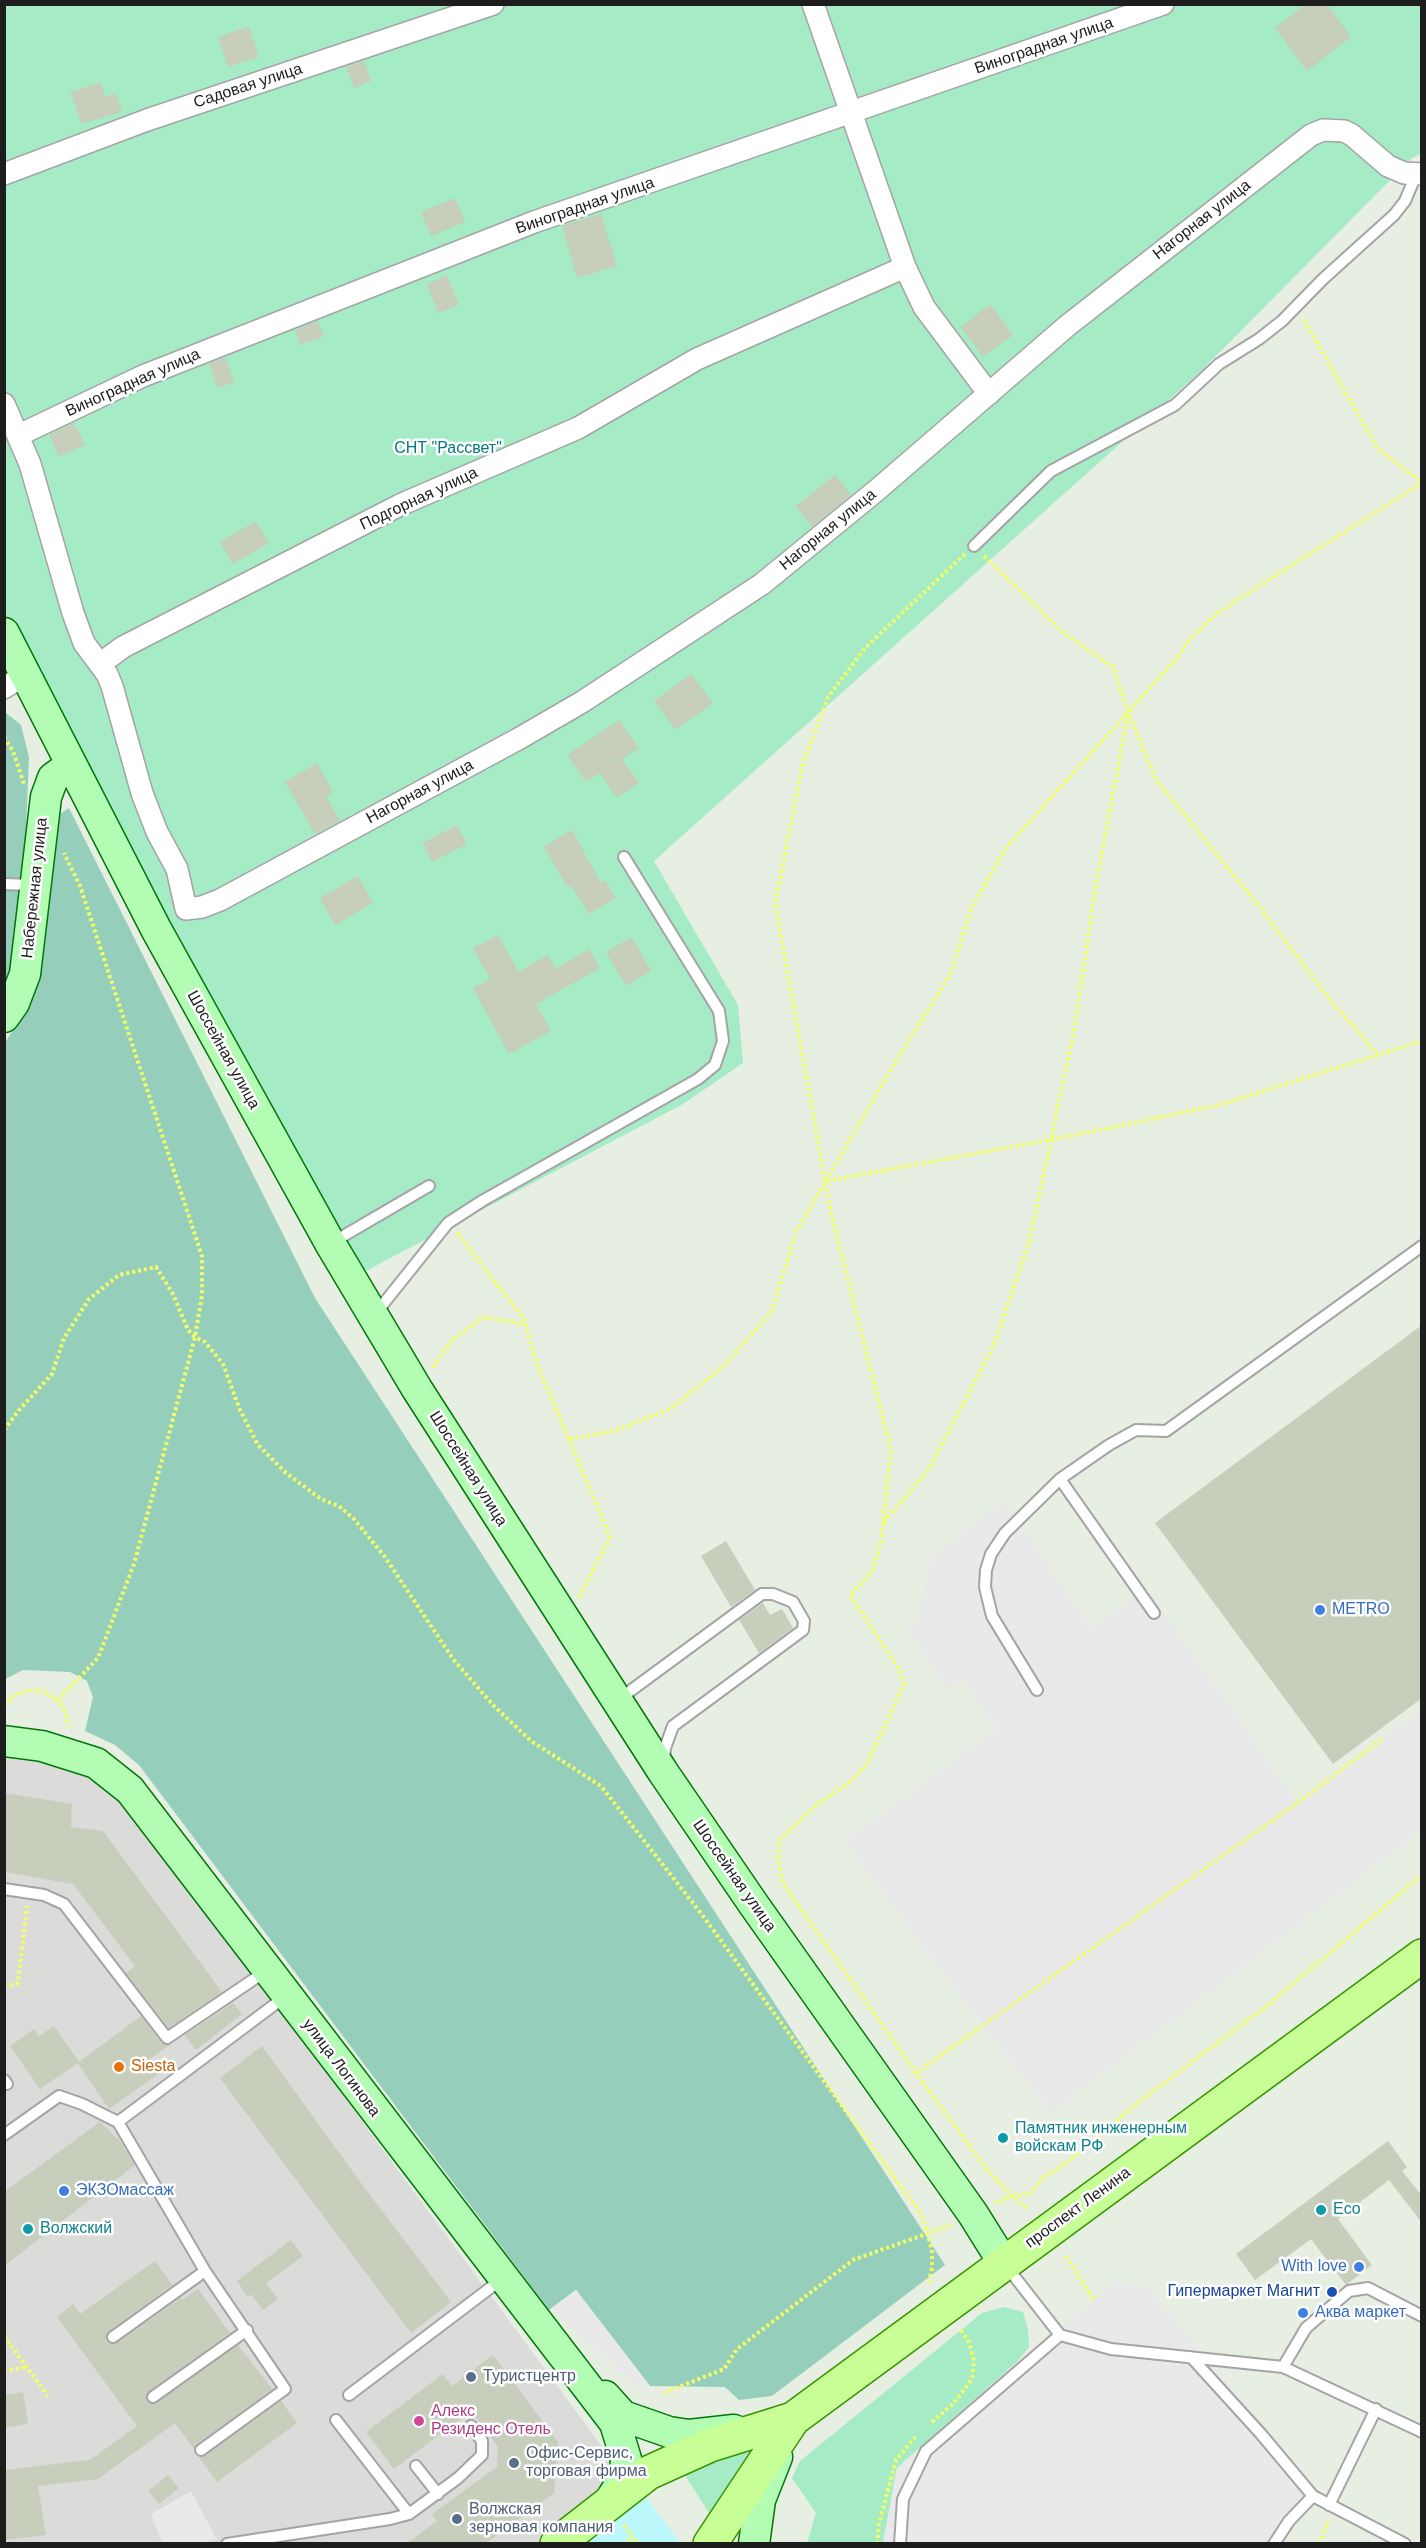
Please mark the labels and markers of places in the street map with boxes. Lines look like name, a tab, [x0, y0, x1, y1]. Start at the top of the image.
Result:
place label: METRO	[1332, 1600, 1390, 1620]
marker: METRO	[1313, 1603, 1327, 1617]
place label: Siesta	[131, 2057, 175, 2077]
marker: Siesta	[112, 2060, 126, 2074]
place label: Памятник инженерным войскам РФ	[1015, 2119, 1187, 2157]
marker: Памятник инженерным войскам РФ	[996, 2131, 1010, 2145]
place label: ЭКЗОмассаж	[76, 2181, 174, 2201]
marker: ЭКЗОмассаж	[57, 2184, 71, 2198]
place label: Eco	[1333, 2200, 1361, 2220]
marker: Eco	[1314, 2203, 1328, 2217]
place label: Волжский	[40, 2219, 112, 2239]
marker: Волжский	[21, 2222, 35, 2236]
place label: With love	[1281, 2257, 1347, 2277]
marker: With love	[1352, 2260, 1366, 2274]
place label: Гипермаркет Магнит	[1167, 2282, 1320, 2302]
marker: Гипермаркет Магнит	[1325, 2285, 1339, 2299]
place label: Аква маркет	[1315, 2303, 1406, 2323]
marker: Аква маркет	[1296, 2306, 1310, 2320]
place label: Туристцентр	[483, 2367, 576, 2387]
marker: Туристцентр	[464, 2370, 478, 2384]
place label: Алекс Резиденс Отель	[431, 2402, 551, 2440]
marker: Алекс Резиденс Отель	[412, 2414, 426, 2428]
place label: Офис-Сервис, торговая фирма	[526, 2444, 647, 2482]
marker: Офис-Сервис, торговая фирма	[507, 2456, 521, 2470]
place label: Волжская зерновая компания	[469, 2500, 613, 2538]
marker: Волжская зерновая компания	[450, 2512, 464, 2526]

